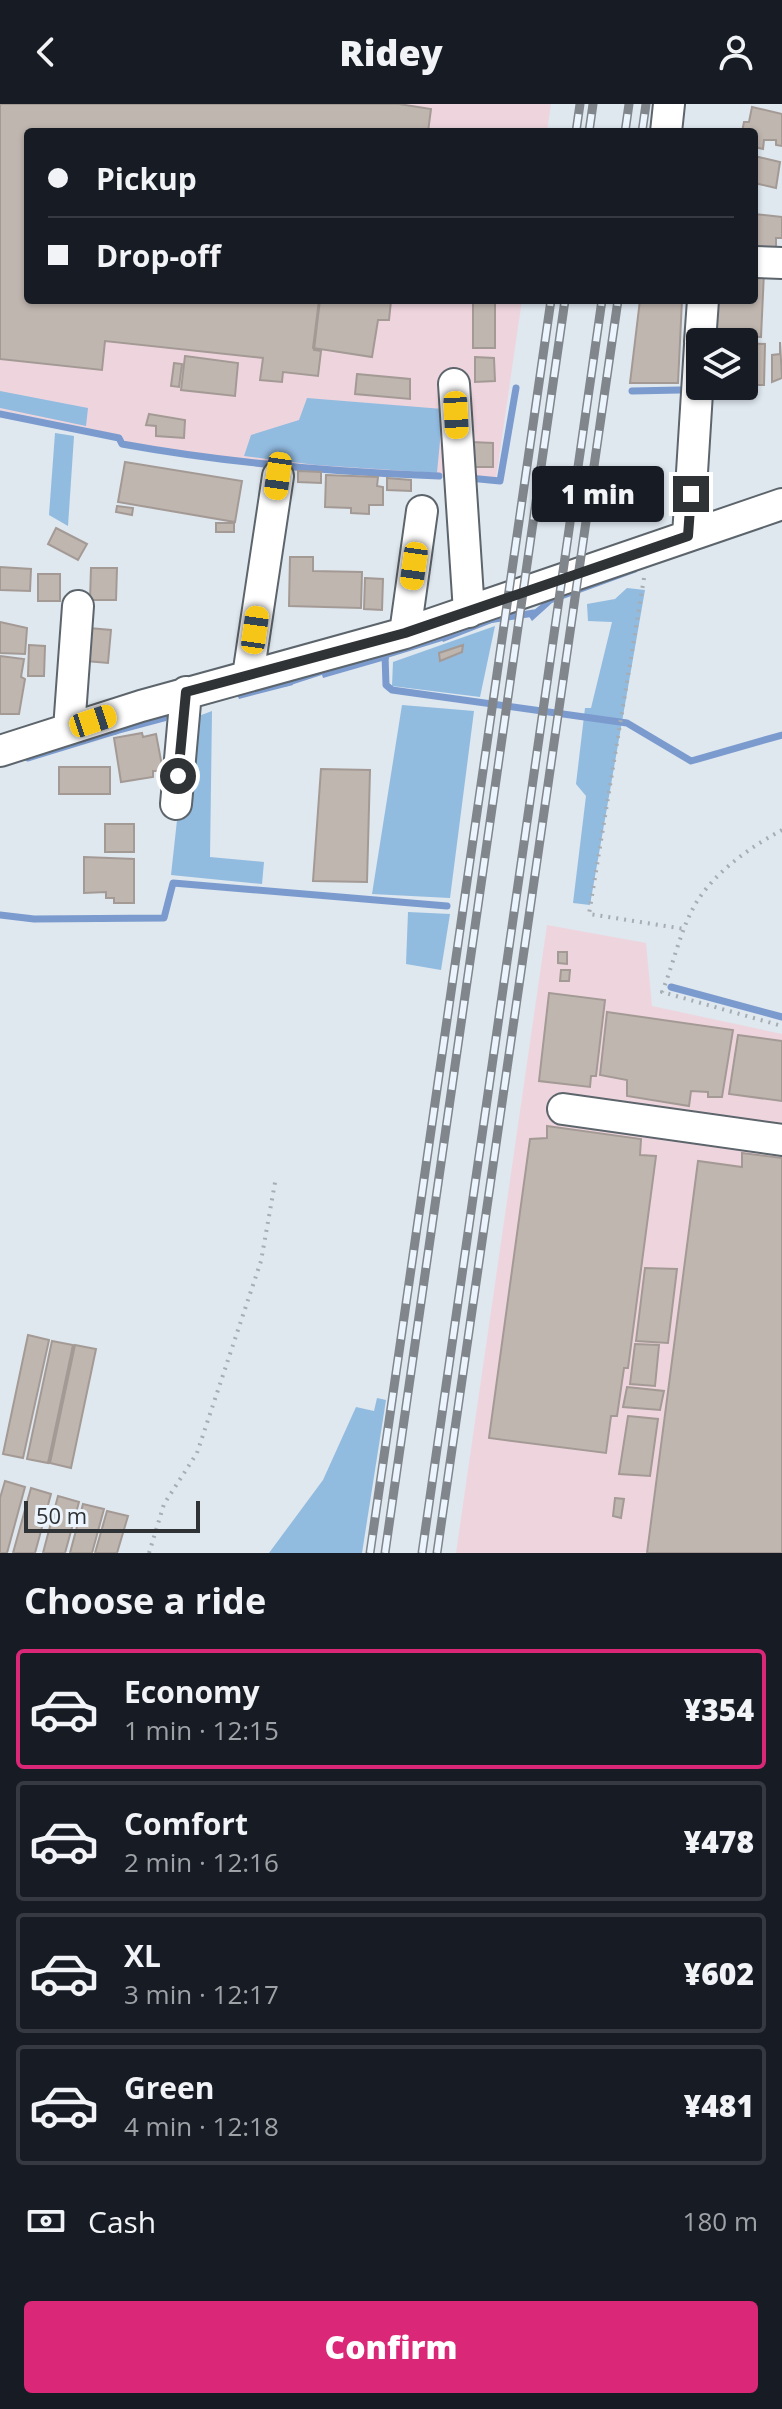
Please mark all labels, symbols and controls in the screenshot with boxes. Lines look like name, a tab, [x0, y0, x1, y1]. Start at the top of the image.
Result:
text: Ridey	[339, 28, 443, 77]
icon: back	[24, 30, 68, 74]
icon: person	[714, 30, 758, 74]
text: Pickup	[96, 158, 197, 199]
text: Drop-off	[96, 235, 221, 276]
map controls	[686, 328, 758, 400]
button: layers	[686, 328, 758, 400]
car	[443, 390, 469, 440]
car	[263, 451, 293, 501]
callout: 1 min	[531, 466, 663, 522]
text: 1 min	[561, 476, 635, 512]
route end	[673, 476, 709, 512]
car	[399, 541, 429, 591]
car	[240, 605, 270, 655]
car	[66, 702, 120, 740]
route start	[160, 758, 196, 794]
scale bar	[24, 1497, 200, 1533]
text: 50 m	[36, 1500, 87, 1530]
text: Choose a ride	[24, 1576, 266, 1625]
text: Economy	[124, 1671, 260, 1712]
icon: car	[28, 1673, 100, 1745]
text: ¥354	[684, 1689, 754, 1730]
text: 1 min · 12:15	[124, 1712, 279, 1748]
text: Comfort	[124, 1803, 248, 1844]
icon: car	[28, 1805, 100, 1877]
text: ¥478	[684, 1821, 754, 1862]
text: 2 min · 12:16	[124, 1844, 279, 1880]
text: XL	[124, 1935, 161, 1976]
icon: car	[28, 1937, 100, 2009]
text: ¥602	[684, 1953, 754, 1994]
text: 3 min · 12:17	[124, 1976, 279, 2012]
text: Green	[124, 2067, 215, 2108]
icon: car	[28, 2069, 100, 2141]
text: ¥481	[684, 2085, 754, 2126]
text: 4 min · 12:18	[124, 2108, 279, 2144]
icon: cash	[24, 2199, 68, 2243]
text: Cash	[88, 2201, 156, 2242]
text: 180 m	[683, 2203, 758, 2239]
button: Confirm	[24, 2301, 758, 2393]

